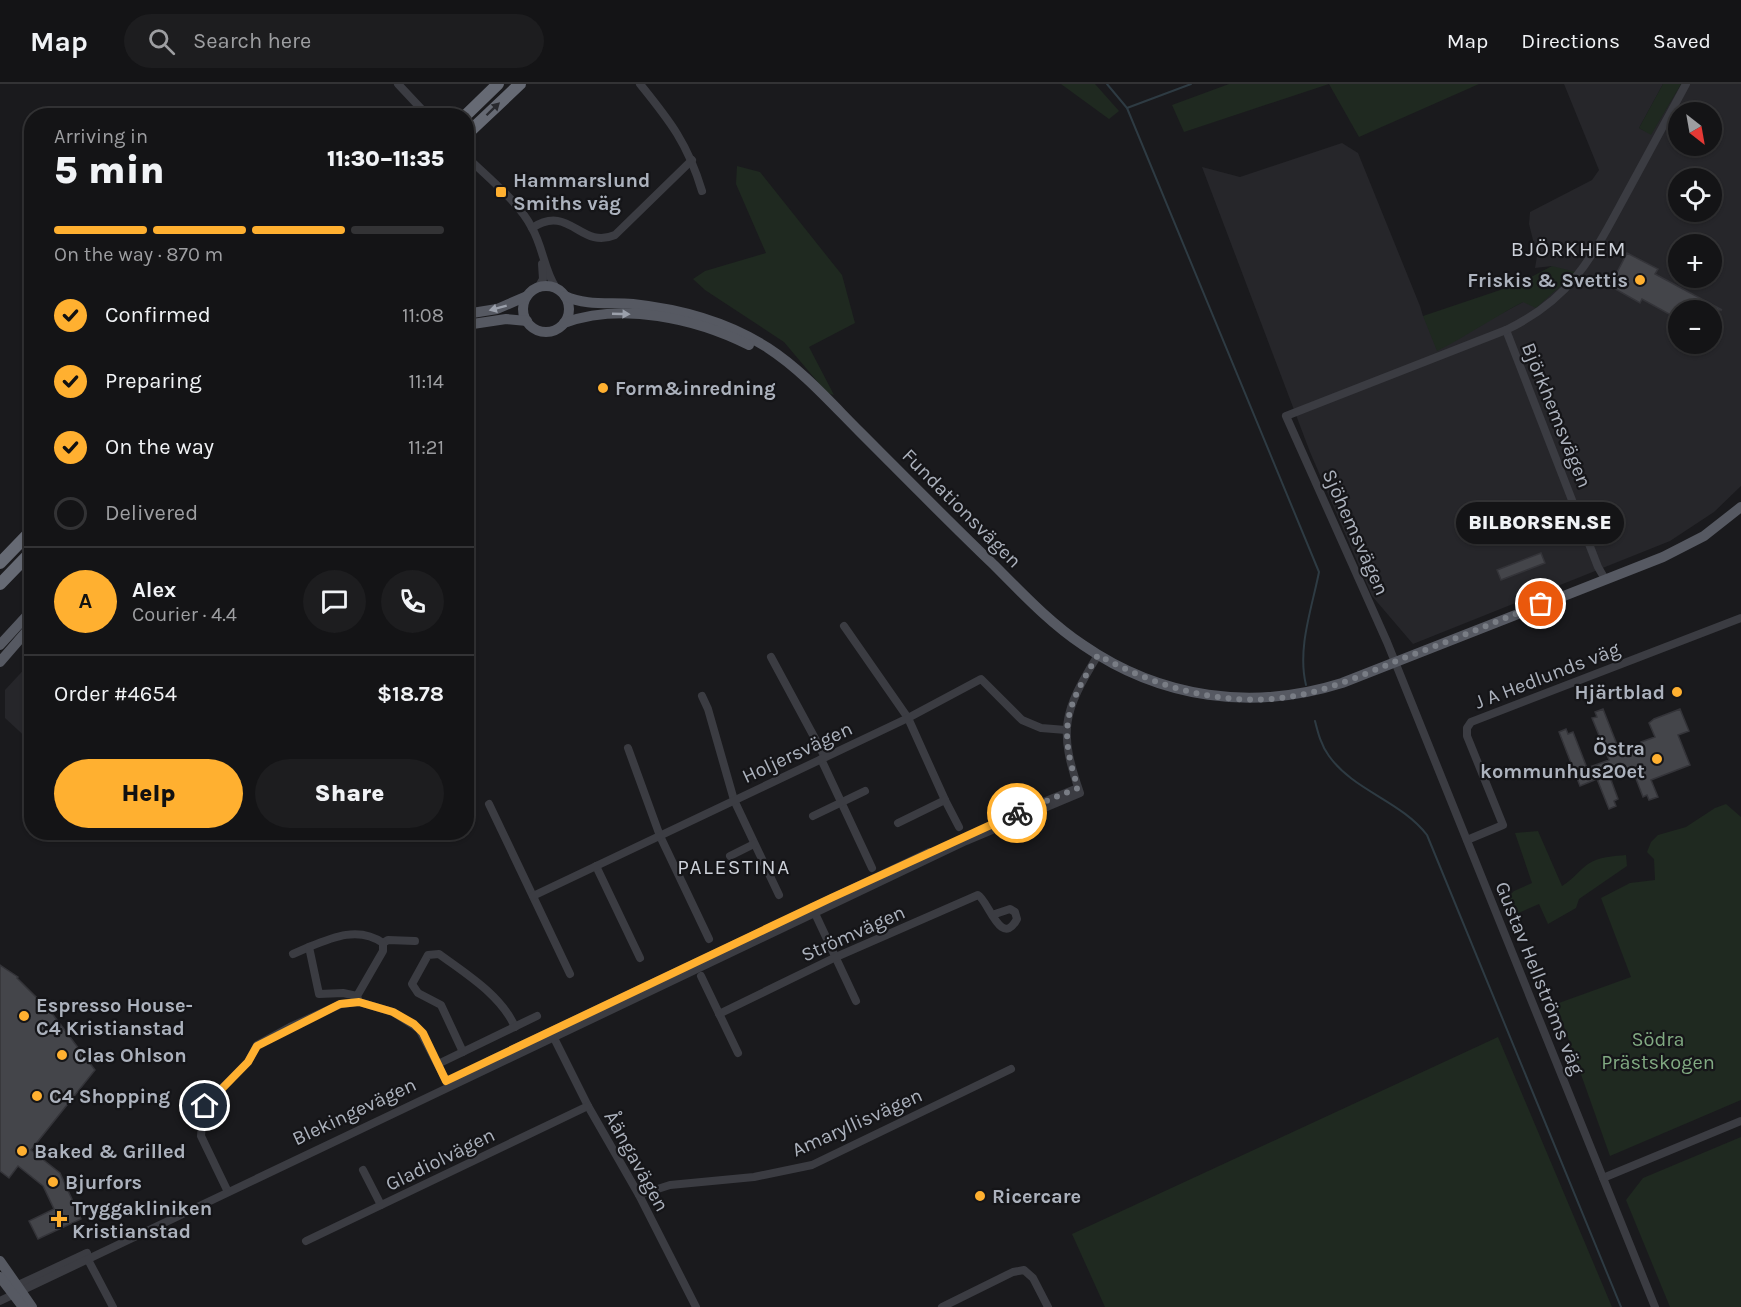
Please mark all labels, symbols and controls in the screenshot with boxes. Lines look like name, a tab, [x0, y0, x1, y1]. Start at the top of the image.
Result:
search box	[124, 14, 544, 68]
text: Map	[30, 25, 88, 58]
icon: search	[145, 25, 178, 58]
text: Search here	[193, 28, 311, 54]
text: Map	[1447, 29, 1488, 53]
text: Directions	[1521, 29, 1620, 53]
text: Saved	[1653, 29, 1711, 53]
north arrow	[1668, 102, 1722, 156]
map controls	[1668, 102, 1722, 354]
one-way arrow	[486, 103, 500, 117]
text: Arriving in	[54, 125, 148, 148]
text: 11:30–11:35	[327, 146, 444, 172]
text: 5 min	[54, 147, 165, 193]
button: locate	[1668, 168, 1722, 222]
place label: Hammarslund Smiths väg	[513, 169, 650, 215]
marker: Hammarslund Smiths väg	[494, 185, 508, 199]
button: +	[1668, 234, 1722, 288]
district label: BJÖRKHEM	[1511, 237, 1627, 261]
text: On the way · 870 m	[54, 243, 223, 266]
place label: Friskis & Svettis	[1467, 269, 1628, 292]
marker: Friskis & Svettis	[1633, 273, 1647, 287]
icon: check	[54, 299, 87, 332]
button: −	[1668, 300, 1722, 354]
text: Confirmed	[105, 302, 211, 328]
text: 11:08	[402, 304, 444, 327]
one-way arrow	[489, 304, 507, 313]
one-way arrow	[611, 309, 630, 319]
street label: Björkhemsvägen	[1517, 339, 1596, 491]
icon: check	[54, 365, 87, 398]
text: Preparing	[105, 368, 202, 394]
text: 11:14	[408, 370, 444, 393]
place label: Form&inredning	[615, 377, 776, 400]
marker: Form&inredning	[596, 381, 610, 395]
icon: check	[54, 431, 87, 464]
text: On the way	[105, 434, 214, 460]
text: 11:21	[408, 436, 444, 459]
street label: Fundationsvägen	[897, 444, 1026, 573]
street label: Sjöhemsvägen	[1317, 466, 1394, 599]
text: Delivered	[105, 500, 198, 526]
callout: BILBORSEN.SE	[1457, 502, 1625, 544]
text: BILBORSEN.SE	[1468, 511, 1612, 534]
button: chat	[303, 570, 366, 633]
button: phone	[381, 570, 444, 633]
text: Alex	[132, 577, 176, 603]
pin	[1515, 578, 1566, 629]
icon: bag	[1524, 587, 1557, 620]
text: A	[79, 588, 92, 614]
text: Courier · 4.4	[132, 603, 237, 626]
street label: J A Hedlunds väg	[1471, 637, 1623, 714]
text: Order #4654	[54, 681, 177, 707]
text: $18.78	[377, 681, 444, 707]
place label: Hjärtblad	[1574, 681, 1665, 704]
marker: Hjärtblad	[1670, 685, 1684, 699]
street label: Holjersvägen	[738, 717, 856, 788]
place label: Östra kommunhus20et	[1480, 737, 1645, 783]
marker: Östra kommunhus20et	[1650, 752, 1664, 766]
button: Help	[54, 759, 243, 828]
button: Share	[255, 759, 444, 828]
courier	[987, 783, 1047, 843]
icon: bike	[1001, 797, 1034, 830]
district label: PALESTINA	[677, 855, 791, 879]
street label: Gustav Hellströms väg	[1490, 878, 1589, 1078]
street label: Strömvägen	[798, 900, 909, 967]
place label: Espresso House- C4 Kristianstad	[36, 994, 193, 1040]
marker: Espresso House- C4 Kristianstad	[17, 1009, 31, 1023]
park label: Södra Prästskogen	[1601, 1028, 1715, 1074]
place label: Clas Ohlson	[74, 1044, 187, 1067]
marker: Clas Ohlson	[55, 1048, 69, 1062]
street label: Blekingevägen	[289, 1073, 420, 1150]
pin	[179, 1080, 230, 1131]
street label: Amaryllisvägen	[789, 1083, 926, 1161]
place label: C4 Shopping	[49, 1085, 171, 1108]
marker: C4 Shopping	[30, 1089, 44, 1103]
icon: home	[188, 1089, 221, 1122]
street label: Åängavägen	[599, 1107, 674, 1216]
street label: Gladiolvägen	[382, 1123, 499, 1196]
place label: Baked & Grilled	[34, 1140, 186, 1163]
marker: Baked & Grilled	[15, 1144, 29, 1158]
place label: Bjurfors	[65, 1171, 142, 1194]
marker: Bjurfors	[46, 1175, 60, 1189]
place label: Ricercare	[992, 1185, 1081, 1208]
marker: Ricercare	[973, 1189, 987, 1203]
place label: Tryggakliniken Kristianstad	[72, 1197, 212, 1243]
marker: Tryggakliniken Kristianstad	[50, 1210, 68, 1228]

